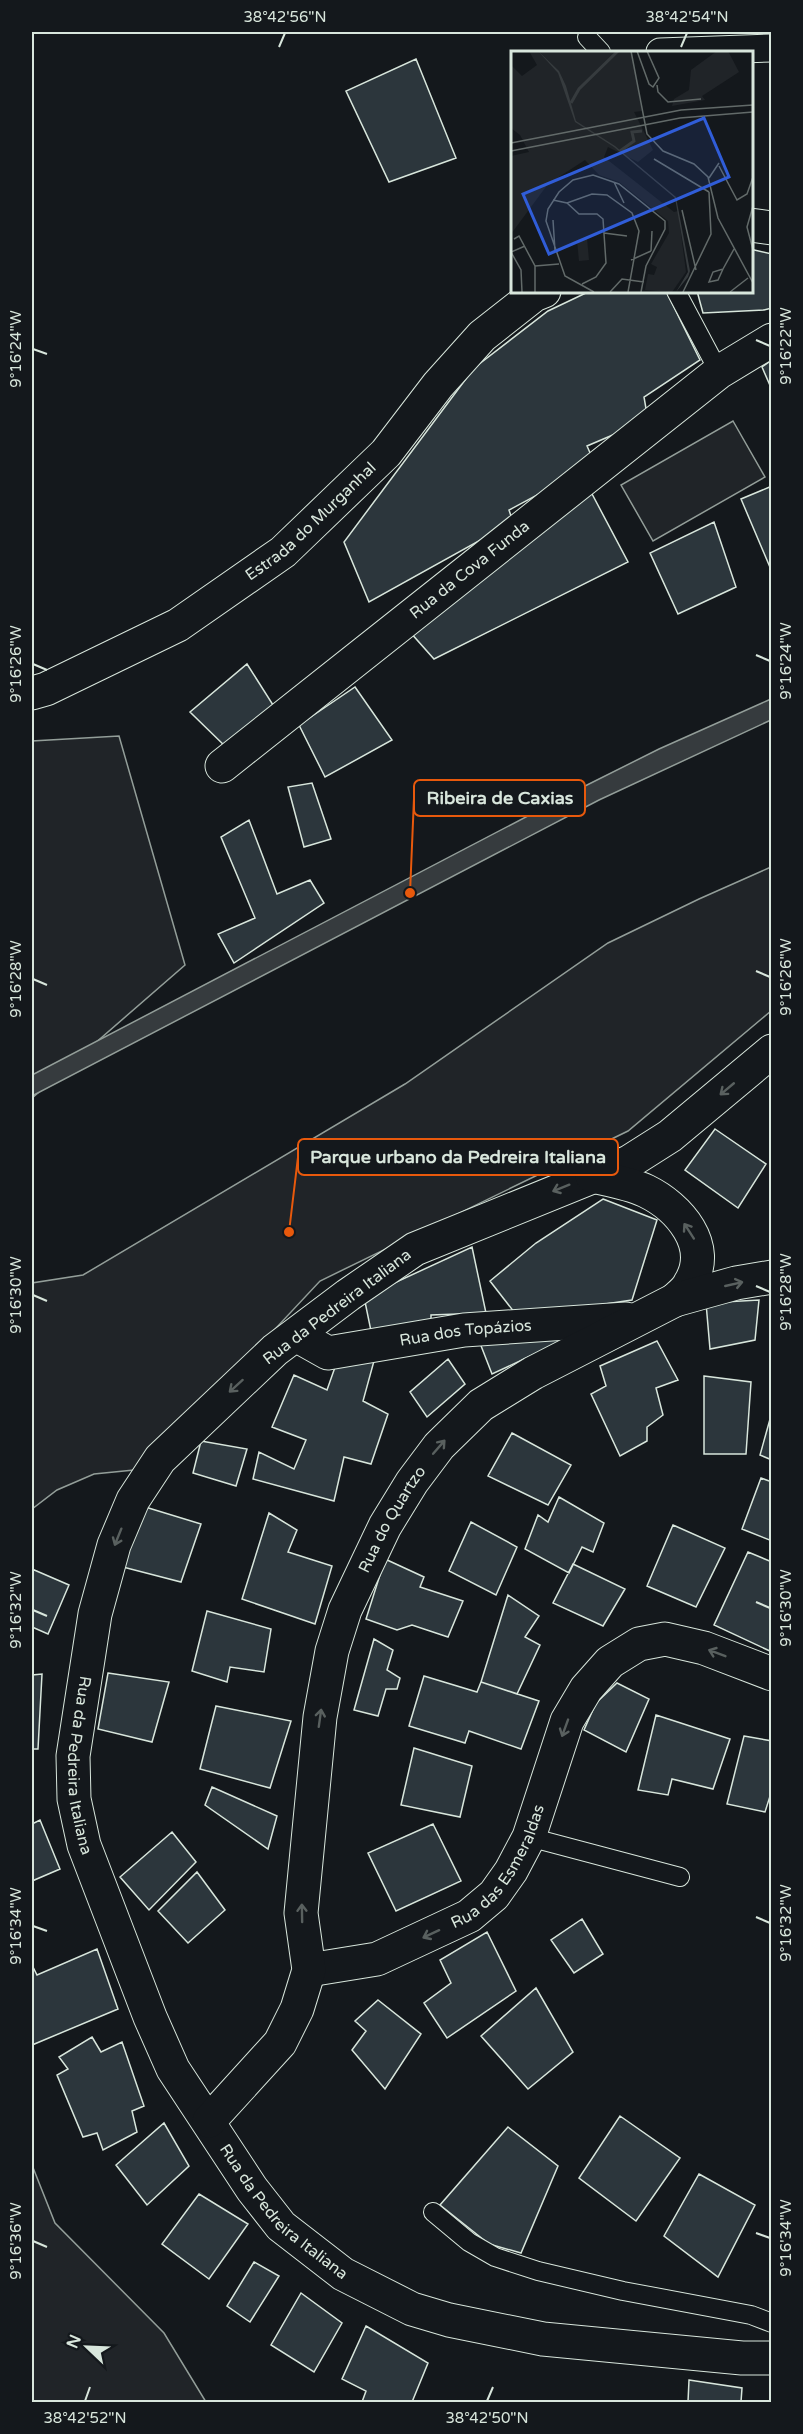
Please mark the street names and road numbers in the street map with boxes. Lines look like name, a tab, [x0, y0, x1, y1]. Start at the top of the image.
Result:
street label: Estrada do Murganhal	[242, 458, 380, 585]
street label: Rua da Cova Funda	[406, 516, 534, 623]
street label: Rua da Pedreira Italiana	[259, 1245, 415, 1369]
street label: Rua dos Topázios	[398, 1315, 532, 1351]
street label: Rua do Quartzo	[354, 1462, 430, 1576]
street label: Rua da Pedreira Italiana	[63, 1674, 97, 1858]
street label: Rua das Esmeraldas	[448, 1802, 549, 1933]
street label: Rua da Pedreira Italiana	[215, 2140, 352, 2284]

